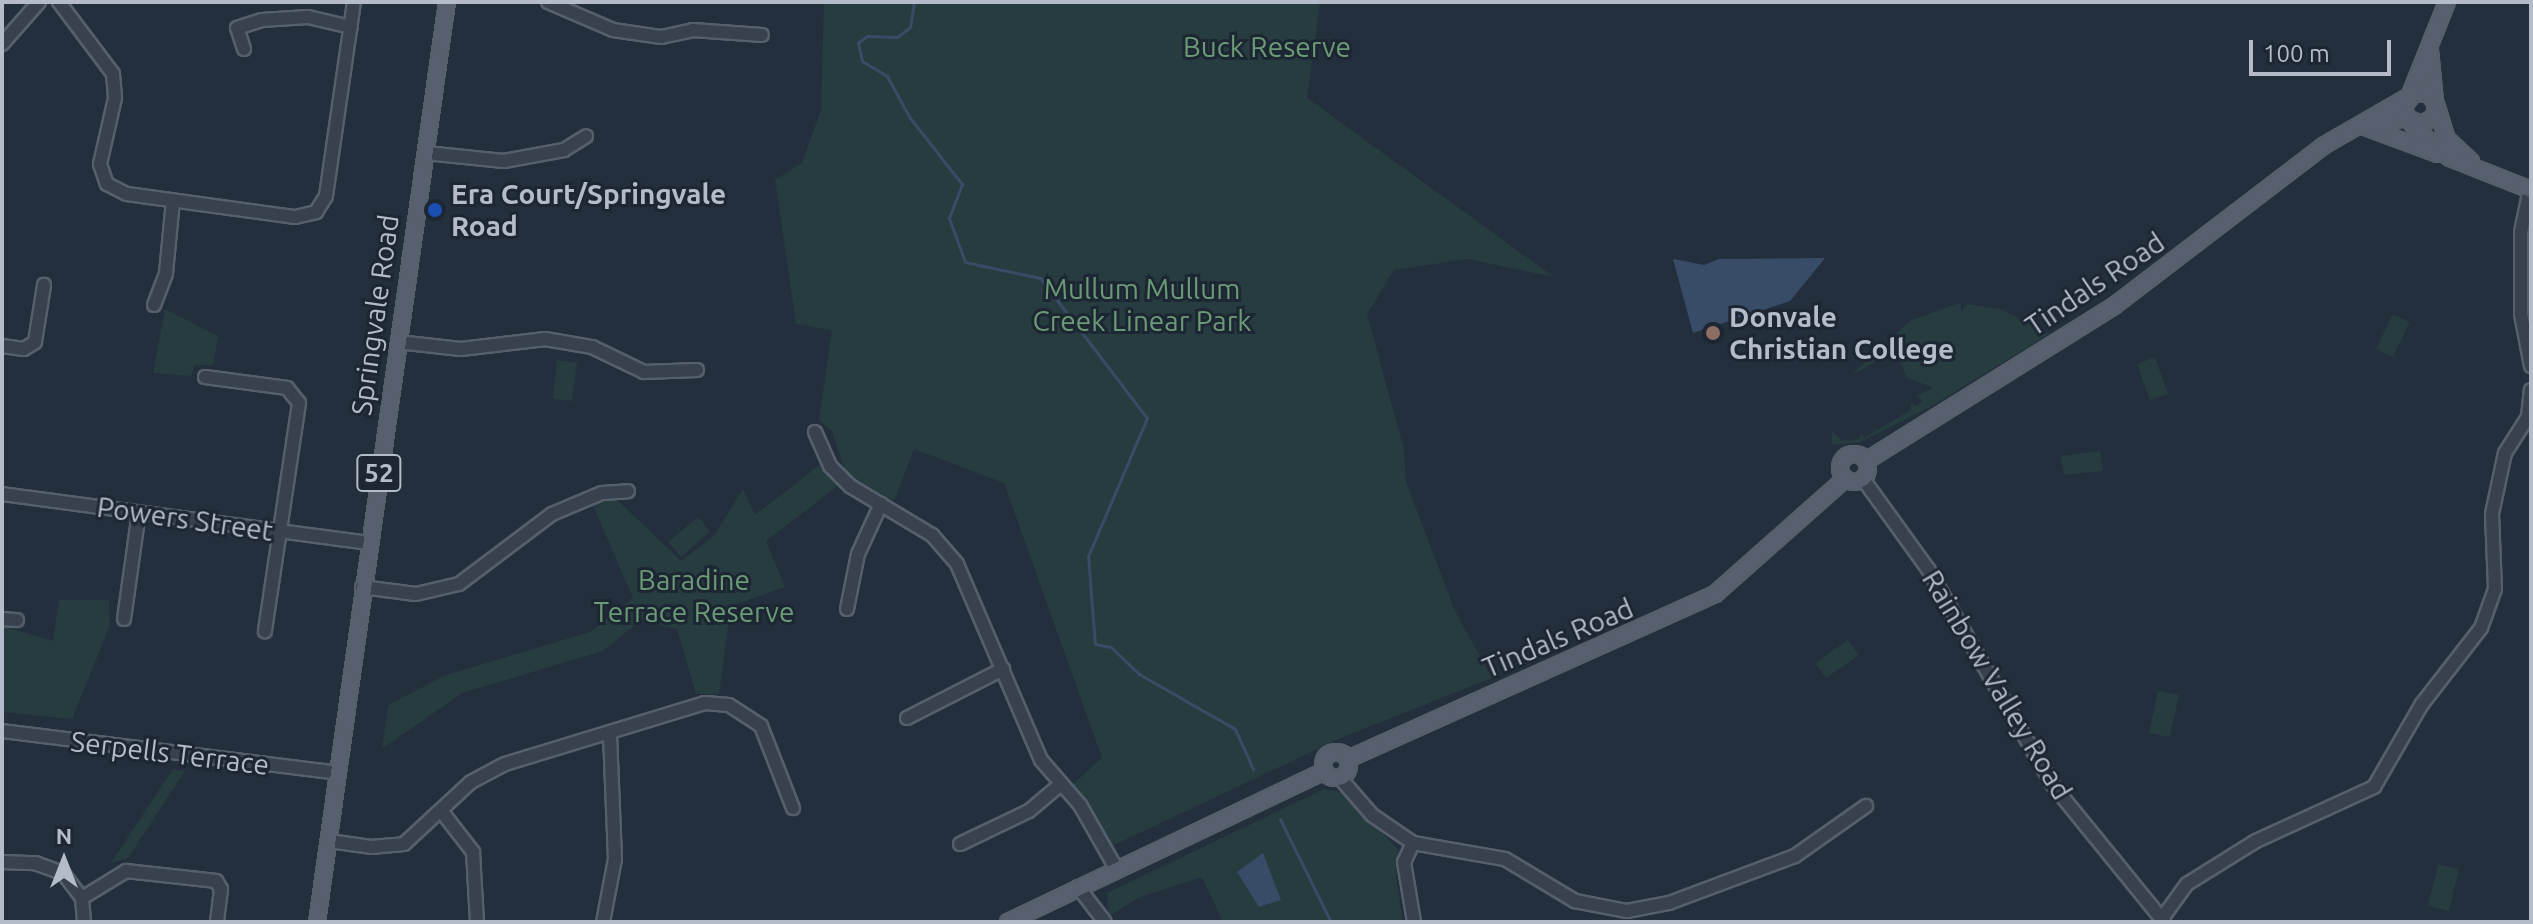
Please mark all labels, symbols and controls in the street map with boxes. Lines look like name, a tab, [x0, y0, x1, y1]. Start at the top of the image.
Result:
scale bar	[2253, 24, 2395, 74]
park label: Buck Reserve	[1183, 30, 1351, 64]
text: 100 m	[2263, 40, 2330, 67]
place label: Era Court/Springvale Road	[451, 177, 726, 243]
marker: Era Court/Springvale Road	[426, 201, 444, 219]
street label: Springvale Road	[344, 213, 406, 417]
street label: Tindals Road	[2019, 225, 2171, 343]
park label: Mullum Mullum Creek Linear Park	[1033, 272, 1251, 338]
place label: Donvale Christian College	[1729, 300, 1954, 366]
marker: Donvale Christian College	[1704, 324, 1722, 342]
road number: 52	[355, 451, 403, 495]
street label: Powers Street	[95, 490, 275, 548]
park label: Baradine Terrace Reserve	[594, 563, 794, 629]
street label: Rainbow Valley Road	[1915, 564, 2079, 806]
street label: Tindals Road	[1478, 591, 1638, 685]
street label: Serpells Terrace	[69, 724, 271, 782]
north arrow	[24, 820, 104, 900]
text: N	[56, 823, 72, 848]

